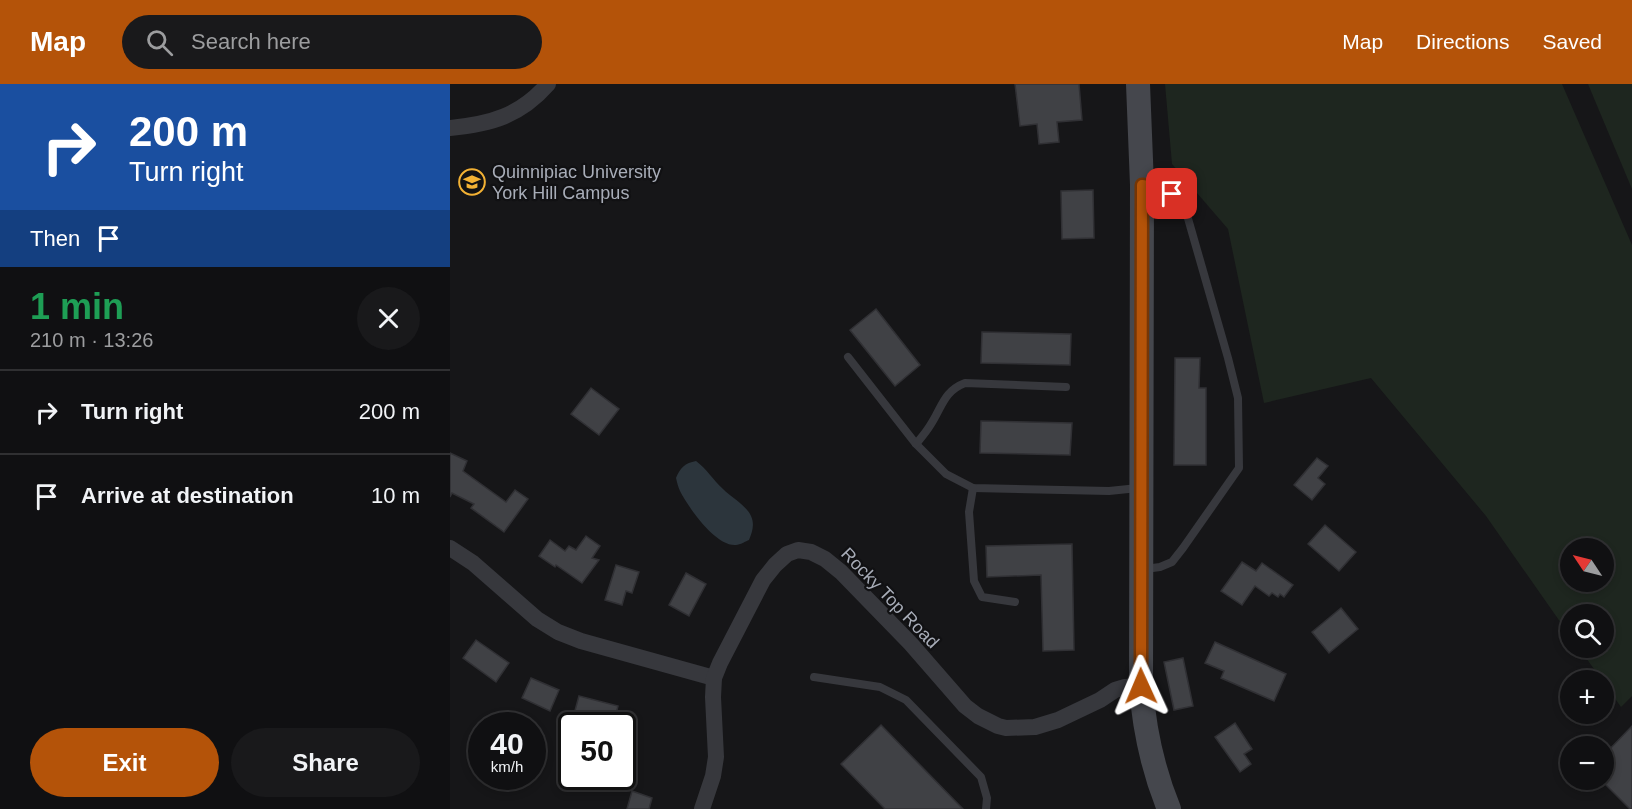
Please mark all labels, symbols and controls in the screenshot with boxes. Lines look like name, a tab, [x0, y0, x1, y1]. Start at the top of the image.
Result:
search box	[122, 15, 542, 69]
text: Map	[30, 26, 86, 57]
icon: search	[143, 26, 176, 59]
text: Search here	[191, 29, 311, 54]
text: Map	[1342, 30, 1383, 53]
text: Directions	[1416, 30, 1509, 53]
text: Saved	[1542, 30, 1602, 53]
icon: right	[30, 108, 108, 186]
text: 200 m	[129, 108, 248, 155]
text: Turn right	[129, 157, 244, 187]
place label: Quinnipiac University York Hill Campus	[492, 162, 661, 203]
school or university icon: Quinnipiac University York Hill Campus	[457, 167, 487, 197]
pin	[1146, 168, 1197, 219]
icon: arrive	[1155, 177, 1188, 210]
icon: arrive	[92, 222, 125, 255]
text: Then	[30, 226, 80, 251]
text: 1 min	[30, 286, 124, 327]
button: close	[357, 287, 420, 350]
text: 210 m · 13:26	[30, 329, 153, 351]
icon: right	[30, 396, 63, 429]
text: Turn right	[81, 399, 183, 424]
text: 200 m	[359, 399, 420, 424]
icon: arrive	[30, 480, 63, 513]
text: Arrive at destination	[81, 483, 294, 508]
text: 10 m	[371, 483, 420, 508]
north arrow	[1560, 538, 1614, 592]
map controls	[1560, 538, 1614, 790]
street label: Rocky Top Road	[837, 544, 943, 652]
button: search	[1560, 604, 1614, 658]
position arrow	[1109, 654, 1173, 718]
button: +	[1560, 670, 1614, 724]
speed limit sign: 50	[558, 712, 636, 790]
text: 40	[490, 727, 524, 760]
button: Exit	[30, 728, 219, 797]
button: Share	[231, 728, 420, 797]
button: −	[1560, 736, 1614, 790]
text: km/h	[491, 758, 523, 775]

